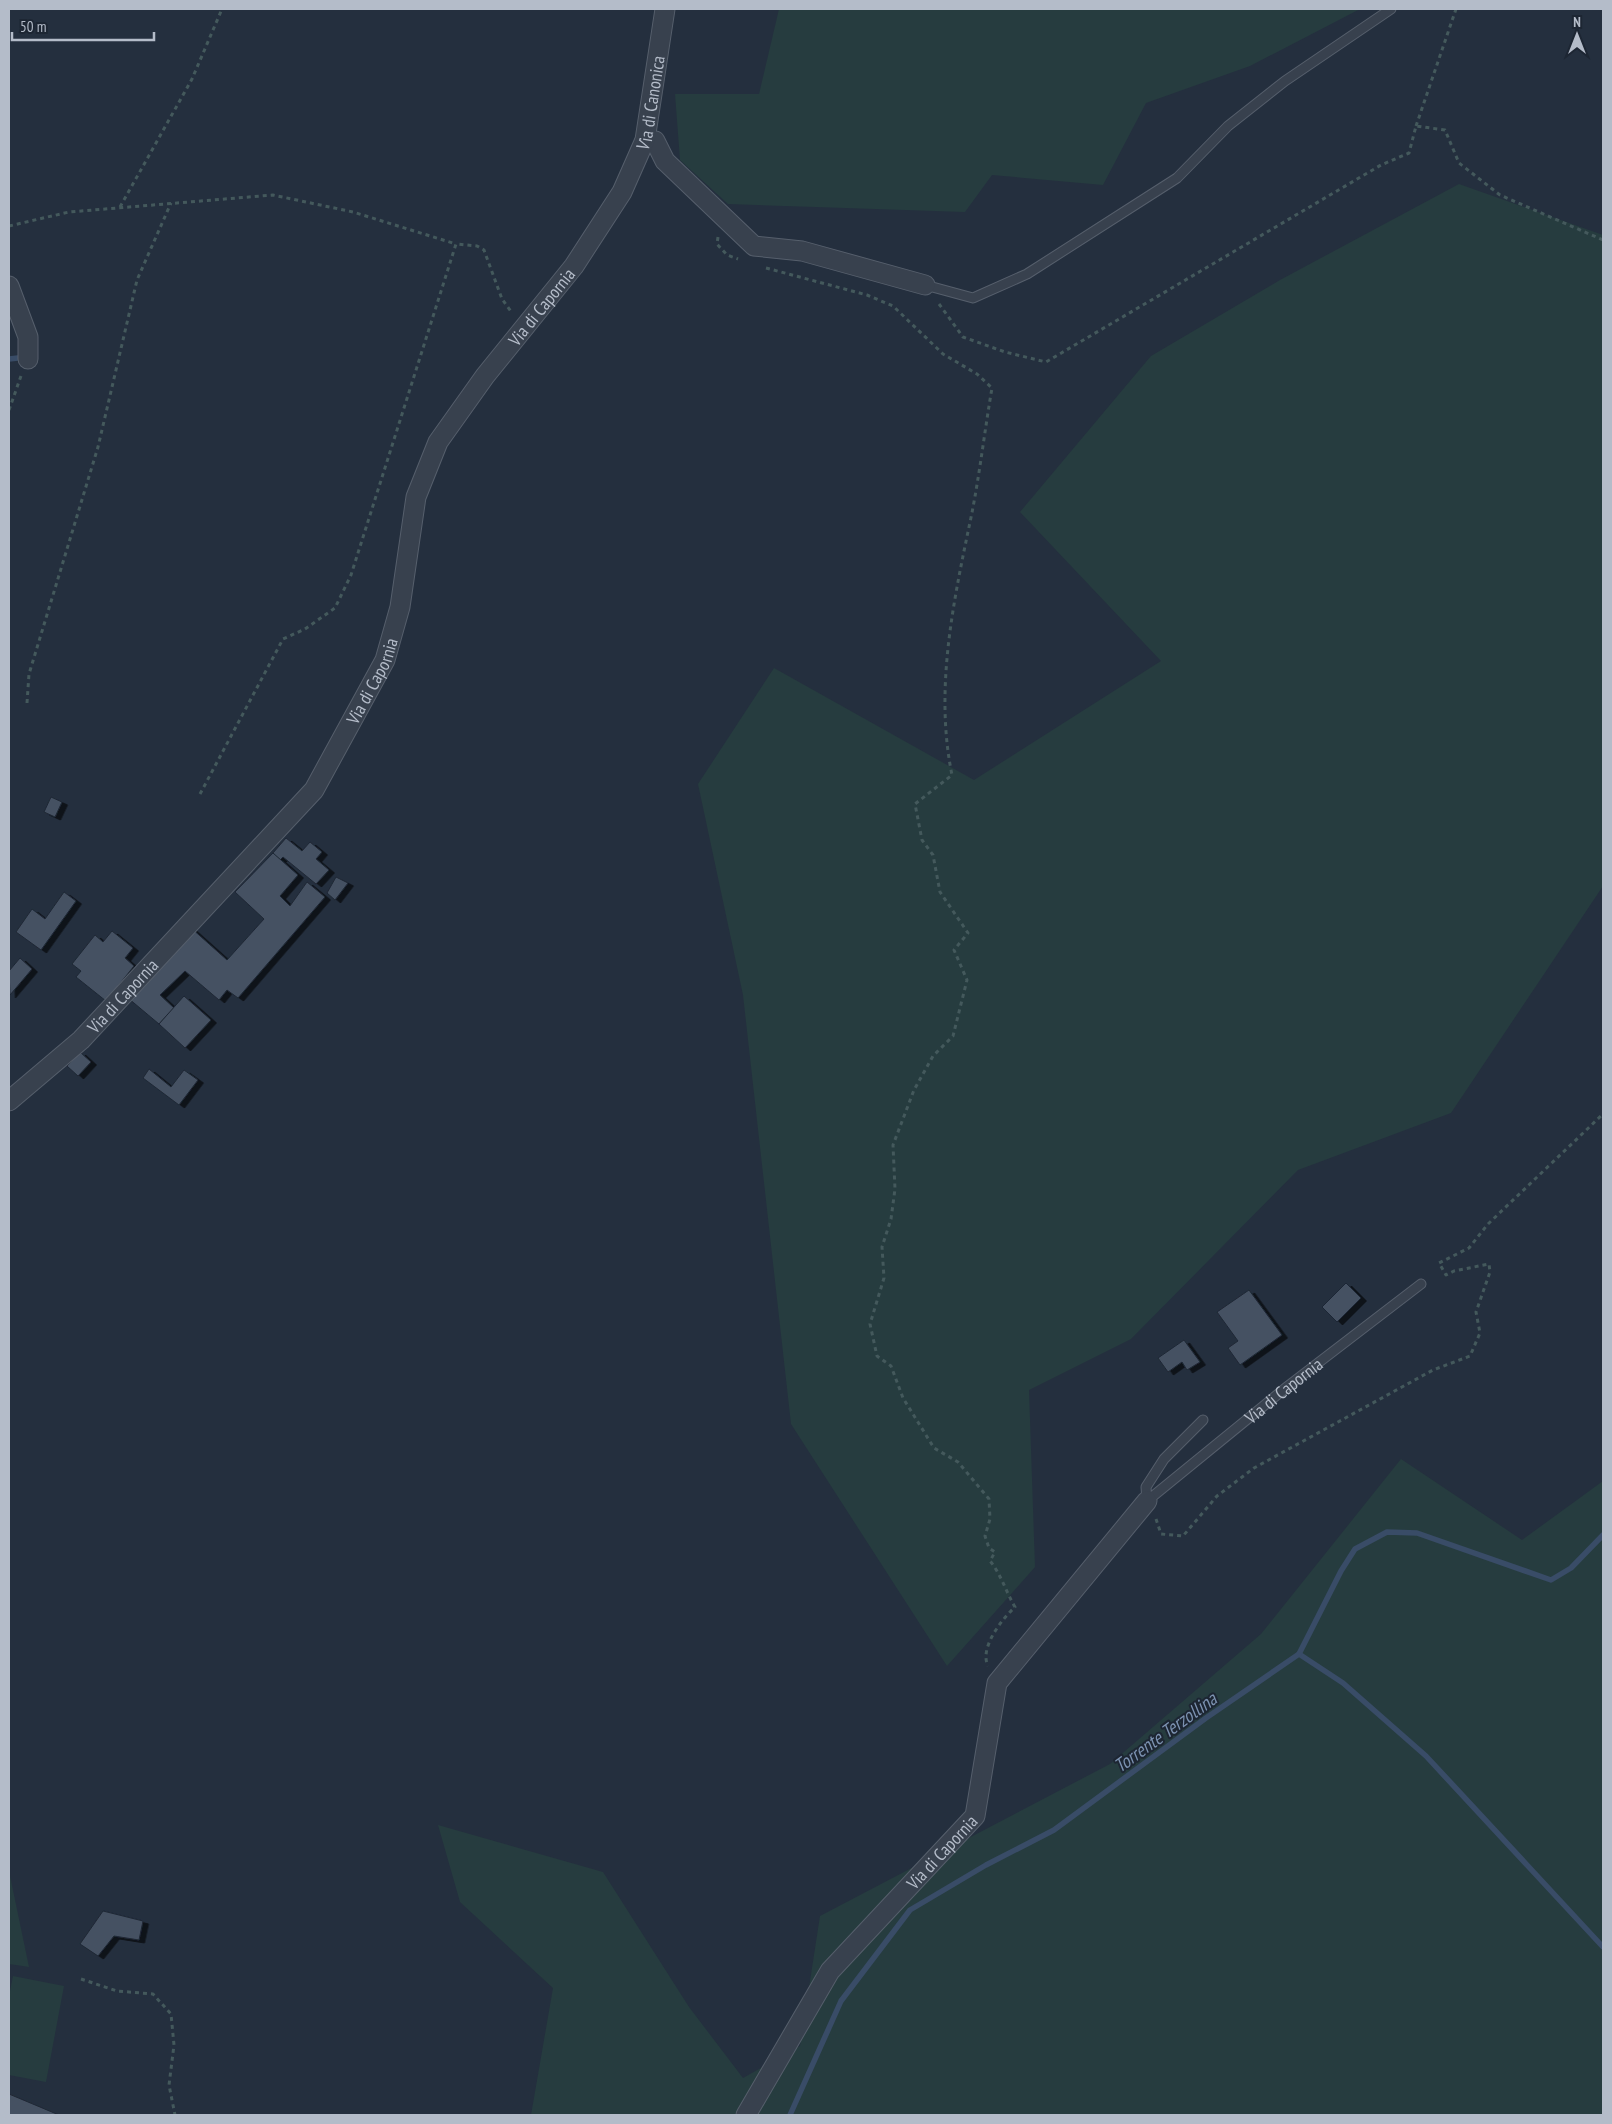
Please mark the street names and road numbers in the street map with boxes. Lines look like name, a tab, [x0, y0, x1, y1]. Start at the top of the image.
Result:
street label: Via di Canonica	[630, 54, 669, 155]
street label: Via di Capornia	[502, 263, 580, 351]
street label: Via di Capornia	[340, 635, 402, 729]
street label: Via di Capornia	[81, 954, 163, 1038]
street label: Via di Capornia	[1239, 1352, 1327, 1429]
street label: Via di Capornia	[900, 1810, 982, 1895]

